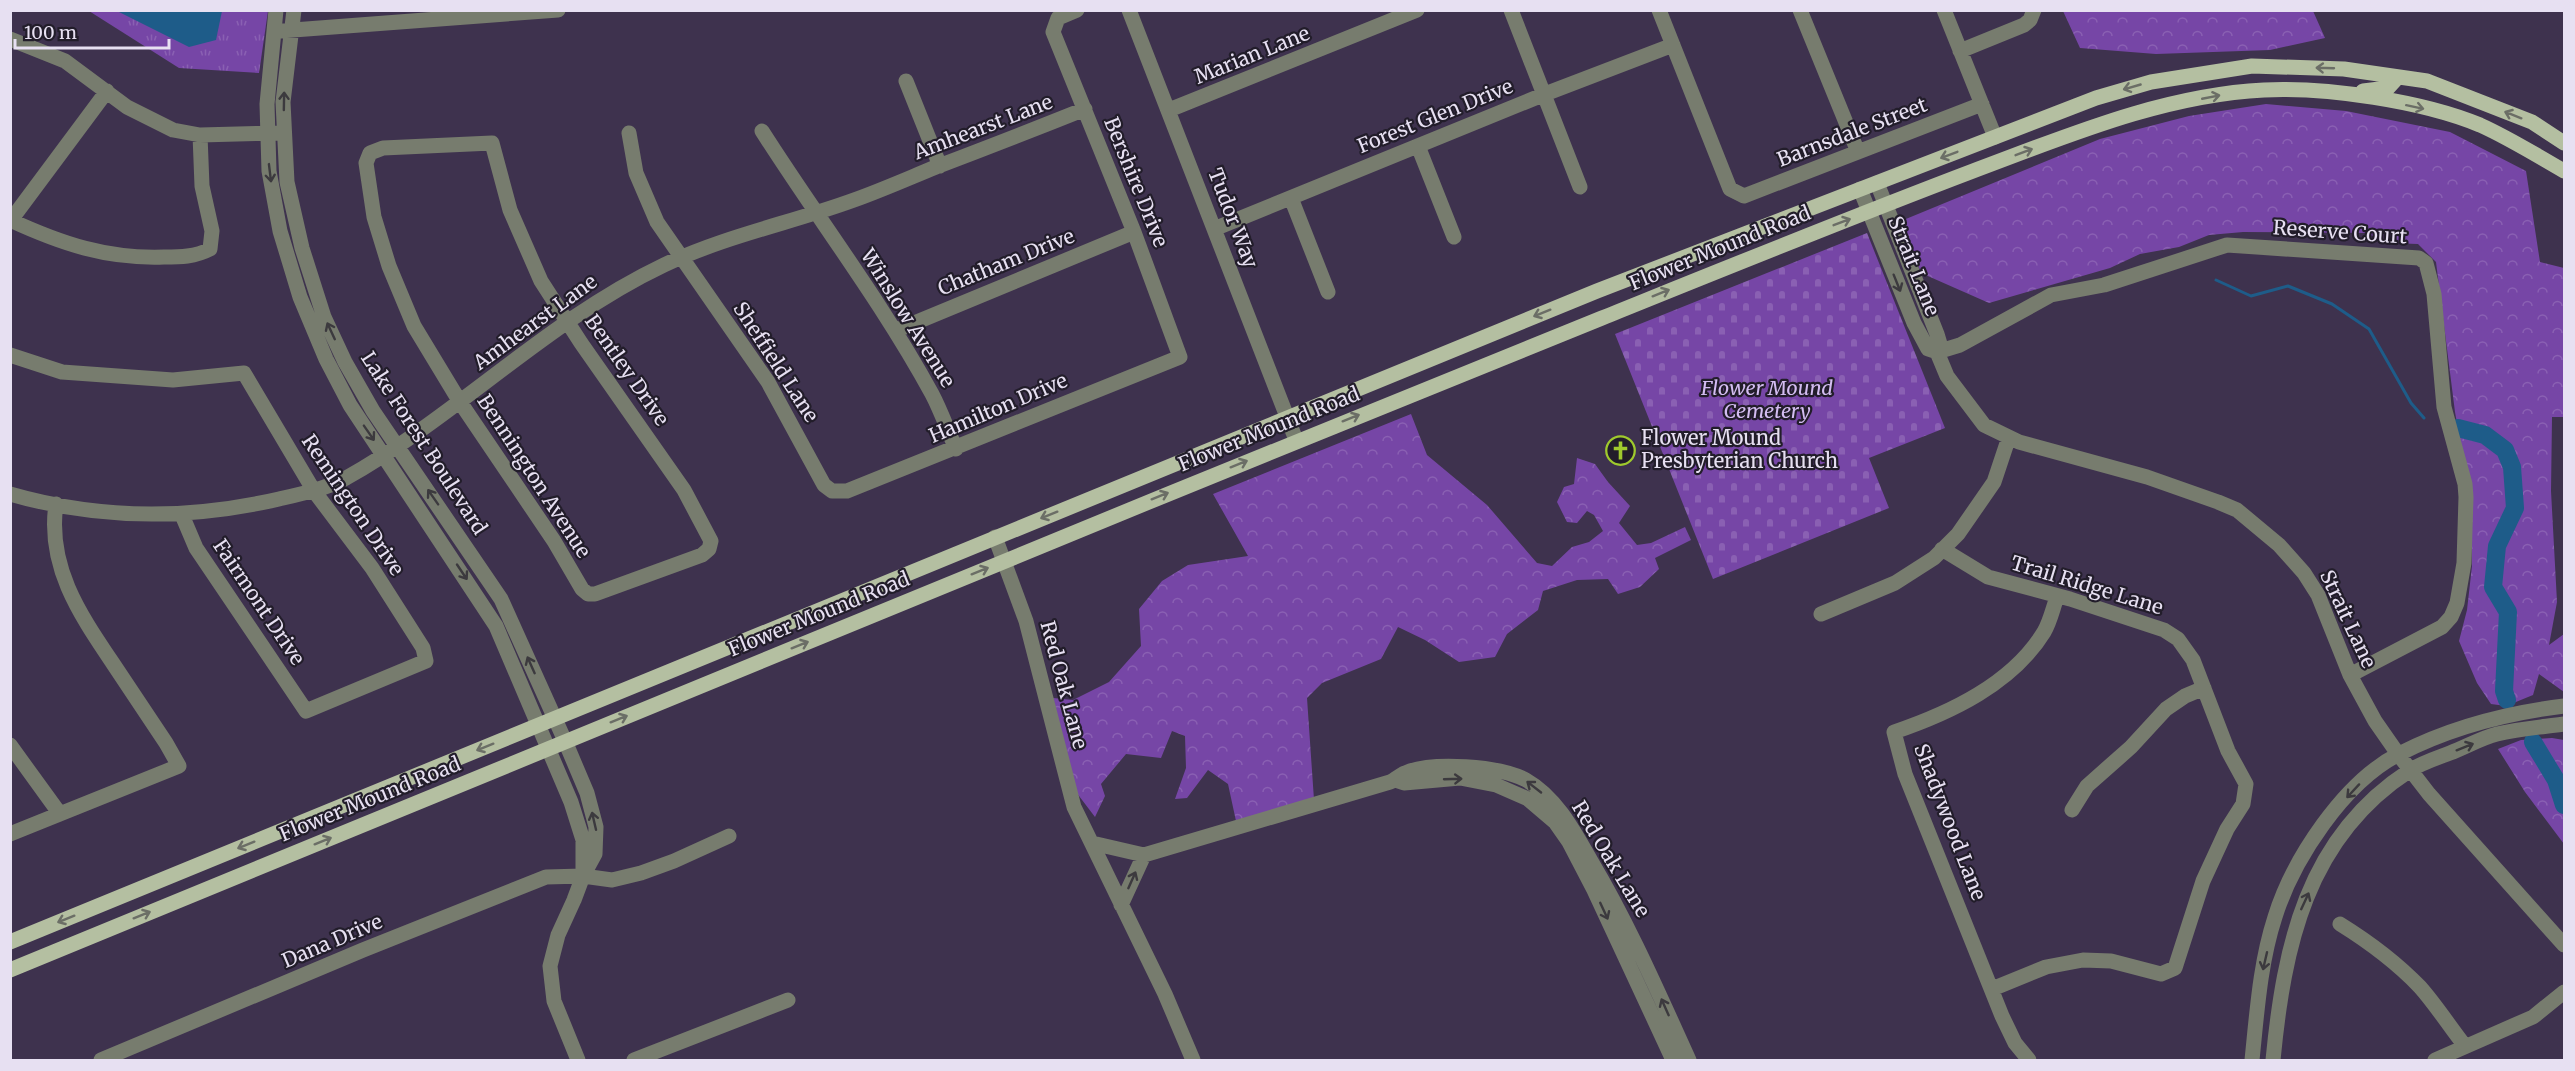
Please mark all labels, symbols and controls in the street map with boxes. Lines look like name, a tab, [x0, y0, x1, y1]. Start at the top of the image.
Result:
scale bar	[15, 12, 170, 50]
street label: Marian Lane	[1190, 20, 1313, 89]
text: 100 m	[24, 21, 77, 44]
one-way arrow	[2316, 63, 2336, 74]
street label: Forest Glen Drive	[1353, 73, 1516, 158]
one-way arrow	[2123, 82, 2142, 93]
street label: Amhearst Lane	[909, 89, 1056, 165]
street label: Barnsdale Street	[1773, 91, 1930, 172]
one-way arrow	[2201, 91, 2220, 102]
one-way arrow	[278, 92, 289, 112]
one-way arrow	[2405, 101, 2424, 113]
one-way arrow	[2504, 109, 2523, 120]
street label: Bershire Drive	[1099, 113, 1174, 250]
one-way arrow	[2014, 145, 2033, 156]
one-way arrow	[1940, 150, 1958, 161]
one-way arrow	[264, 163, 275, 183]
street label: Tudor Way	[1203, 164, 1264, 272]
street label: Flower Mound Road	[1625, 200, 1814, 295]
street label: Strait Lane	[1883, 212, 1946, 319]
street label: Reserve Court	[2272, 214, 2408, 249]
one-way arrow	[1833, 216, 1851, 227]
street label: Chatham Drive	[934, 223, 1078, 300]
street label: Winslow Avenue	[855, 243, 961, 392]
street label: Amhearst Lane	[467, 268, 601, 375]
one-way arrow	[1893, 273, 1904, 291]
one-way arrow	[1651, 287, 1670, 298]
street label: Sheffield Lane	[728, 297, 825, 427]
one-way arrow	[1534, 308, 1552, 319]
street label: Bentley Drive	[580, 309, 675, 430]
one-way arrow	[325, 323, 337, 341]
street label: Lake Forest Boulevard	[356, 347, 493, 539]
street label: Hamilton Drive	[925, 367, 1071, 448]
park label: Flower Mound Cemetery	[1700, 375, 1833, 423]
street label: Flower Mound Road	[1174, 381, 1363, 476]
street label: Bennington Avenue	[472, 389, 597, 562]
one-way arrow	[1341, 412, 1359, 423]
one-way arrow	[363, 425, 375, 441]
place label: Flower Mound Presbyterian Church	[1641, 425, 1838, 473]
street label: Remington Drive	[297, 429, 410, 580]
church icon: Flower Mound Presbyterian Church	[1604, 434, 1636, 466]
one-way arrow	[1229, 458, 1248, 469]
one-way arrow	[427, 490, 439, 506]
one-way arrow	[1151, 490, 1169, 501]
one-way arrow	[1041, 510, 1059, 521]
street label: Fairmont Drive	[208, 534, 311, 669]
street label: Trail Ridge Lane	[2008, 550, 2166, 620]
one-way arrow	[456, 564, 468, 580]
one-way arrow	[970, 565, 989, 576]
street label: Flower Mound Road	[724, 566, 913, 661]
street label: Strait Lane	[2315, 566, 2382, 672]
street label: Red Oak Lane	[1035, 618, 1094, 752]
one-way arrow	[790, 639, 808, 650]
one-way arrow	[525, 656, 537, 674]
one-way arrow	[610, 713, 628, 724]
street label: Shadywood Lane	[1909, 740, 1992, 904]
one-way arrow	[2455, 741, 2473, 752]
one-way arrow	[476, 742, 495, 753]
street label: Flower Mound Road	[275, 751, 464, 846]
one-way arrow	[1442, 774, 1462, 785]
one-way arrow	[1527, 780, 1543, 793]
one-way arrow	[2346, 783, 2360, 798]
street label: Red Oak Lane	[1567, 796, 1656, 921]
one-way arrow	[588, 812, 599, 831]
one-way arrow	[313, 835, 331, 846]
one-way arrow	[238, 840, 256, 851]
one-way arrow	[1127, 872, 1139, 890]
one-way arrow	[2299, 892, 2311, 910]
one-way arrow	[1599, 901, 1610, 919]
street label: Dana Drive	[278, 908, 386, 973]
one-way arrow	[133, 909, 151, 920]
one-way arrow	[57, 914, 76, 925]
one-way arrow	[2258, 951, 2270, 970]
one-way arrow	[1659, 999, 1670, 1017]

